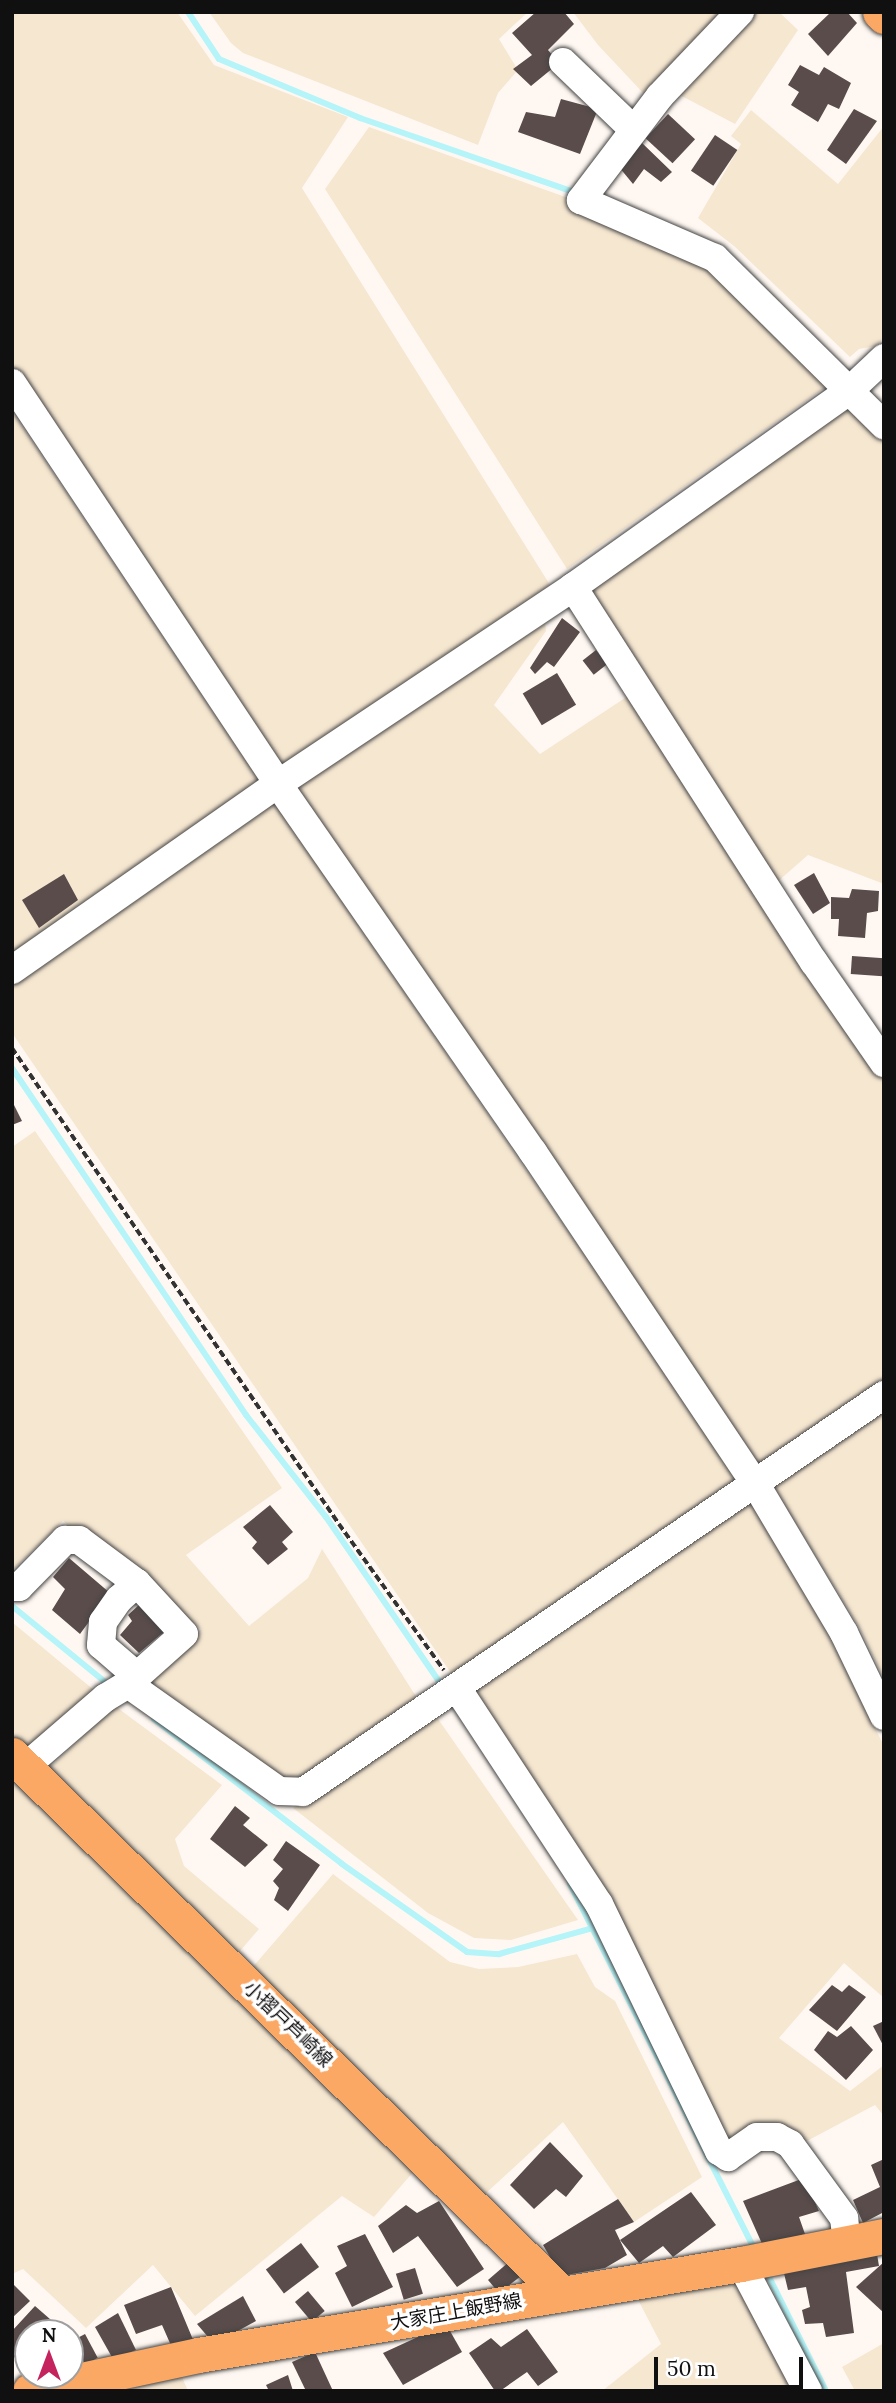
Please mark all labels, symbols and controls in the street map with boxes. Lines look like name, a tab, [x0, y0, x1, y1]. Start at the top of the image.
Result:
street label: 小摺戸芦崎線	[239, 1976, 337, 2072]
street label: 大家庄上飯野線	[389, 2289, 523, 2335]
north arrow	[14, 2319, 84, 2389]
text: N	[42, 2323, 56, 2347]
scale bar	[658, 2344, 807, 2388]
text: 50 m	[667, 2355, 716, 2382]

